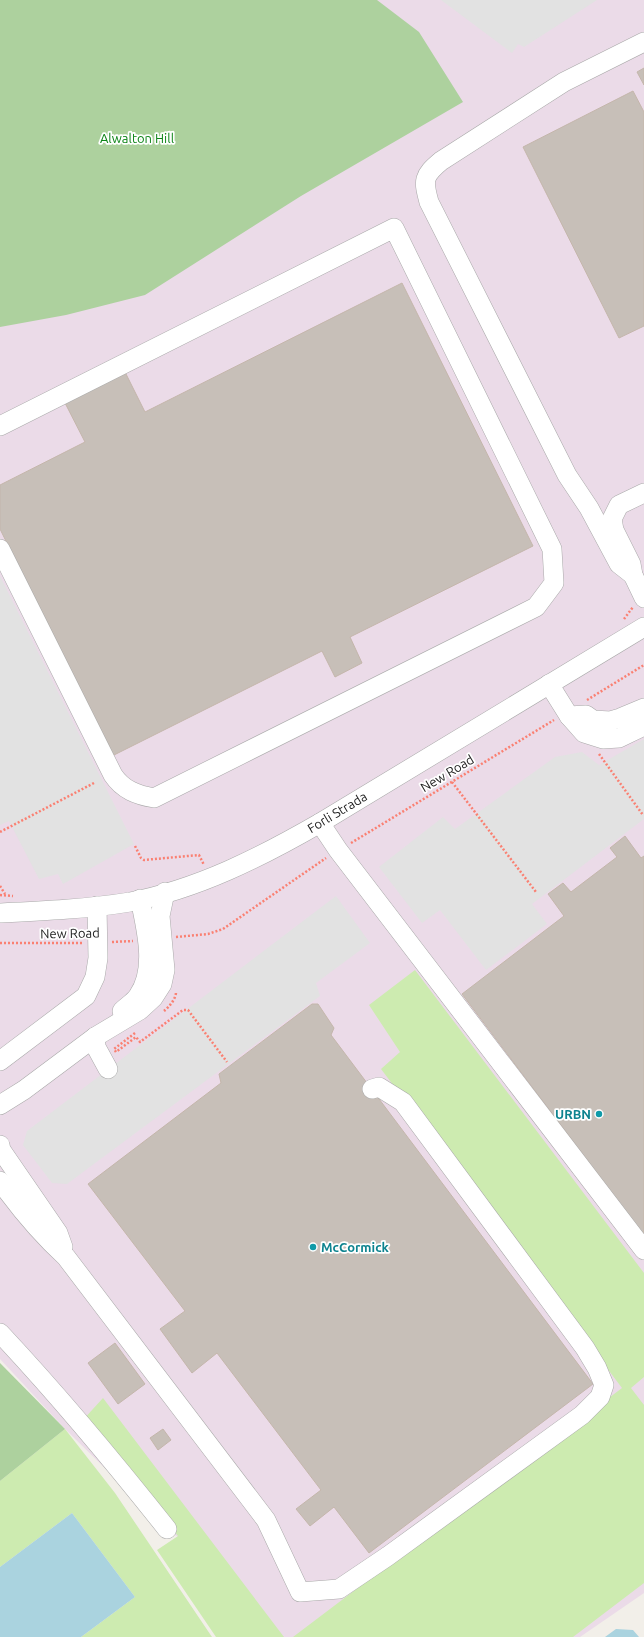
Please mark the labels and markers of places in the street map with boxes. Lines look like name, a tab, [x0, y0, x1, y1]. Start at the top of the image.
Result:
place label: URBN	[555, 1107, 591, 1121]
marker: URBN	[594, 1109, 604, 1119]
place label: McCormick	[321, 1240, 390, 1254]
marker: McCormick	[308, 1242, 318, 1252]

